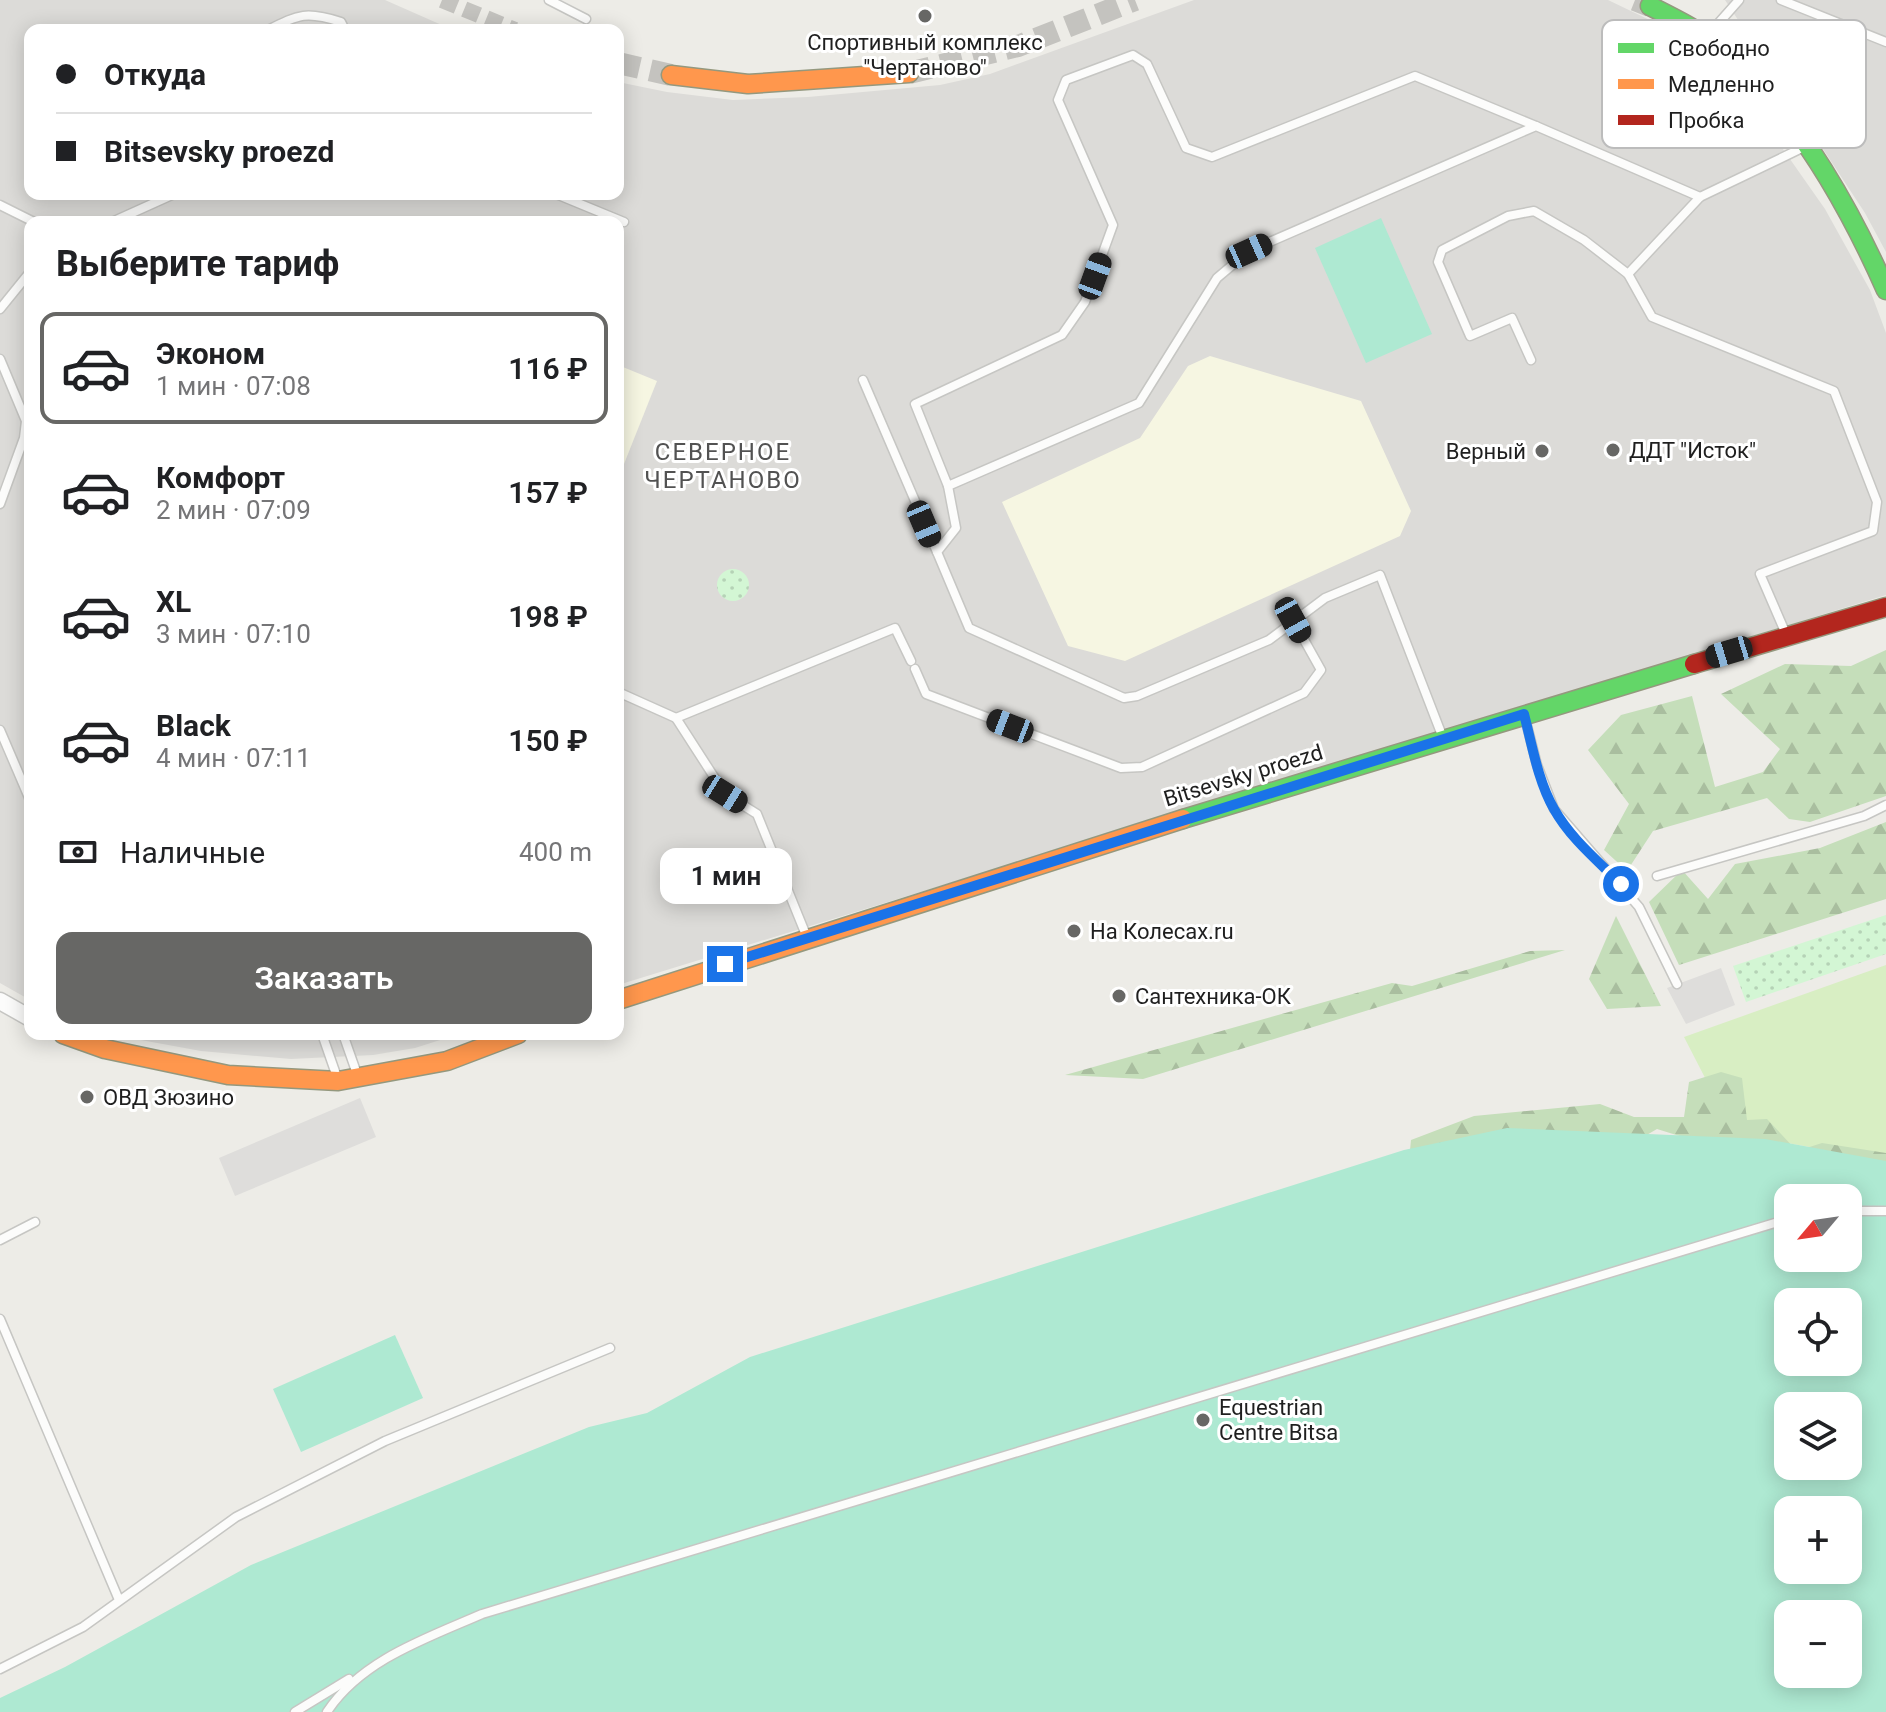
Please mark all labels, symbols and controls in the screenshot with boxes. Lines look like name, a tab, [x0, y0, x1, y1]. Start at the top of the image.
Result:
marker: Спортивный комплекс "Чертаново"	[916, 7, 934, 25]
legend	[1602, 20, 1866, 148]
place label: Спортивный комплекс "Чертаново"	[807, 30, 1043, 80]
text: Свободно	[1668, 36, 1770, 61]
text: Откуда	[104, 57, 206, 92]
text: Медленно	[1668, 72, 1774, 97]
text: Пробка	[1668, 108, 1744, 133]
text: Bitsevsky proezd	[104, 134, 334, 169]
car	[1222, 230, 1276, 272]
text: Выберите тариф	[56, 243, 339, 285]
car	[1076, 249, 1114, 303]
icon: car	[60, 332, 132, 404]
text: Эконом	[156, 336, 265, 371]
text: 116 ₽	[508, 351, 588, 386]
text: 1 мин · 07:08	[156, 371, 311, 401]
district label: СЕВЕРНОЕ ЧЕРТАНОВО	[644, 438, 802, 494]
place label: ДДТ "Исток"	[1629, 438, 1756, 463]
place label: Верный	[1446, 439, 1526, 464]
marker: ДДТ "Исток"	[1604, 441, 1622, 459]
marker: Верный	[1533, 442, 1551, 460]
icon: car	[60, 456, 132, 528]
text: Комфорт	[156, 460, 285, 495]
text: 157 ₽	[508, 475, 588, 510]
text: 2 мин · 07:09	[156, 495, 311, 525]
car	[904, 497, 944, 551]
icon: car	[60, 580, 132, 652]
text: XL	[156, 584, 191, 619]
car	[1271, 593, 1315, 647]
text: 198 ₽	[508, 599, 588, 634]
text: 3 мин · 07:10	[156, 619, 311, 649]
car	[1703, 634, 1755, 670]
icon: car	[60, 704, 132, 776]
car	[983, 706, 1037, 746]
text: Black	[156, 708, 231, 743]
text: 150 ₽	[508, 723, 588, 758]
street label: Bitsevsky proezd	[1161, 739, 1326, 812]
text: 4 мин · 07:11	[156, 743, 311, 773]
car	[698, 771, 752, 817]
icon: cash	[56, 830, 100, 874]
text: Наличные	[120, 835, 265, 870]
text: 400 m	[519, 837, 592, 867]
callout: 1 мин	[659, 848, 791, 904]
text: 1 мин	[691, 861, 761, 891]
route start	[1603, 866, 1639, 902]
place label: На Колесах.ru	[1090, 919, 1234, 944]
marker: На Колесах.ru	[1065, 922, 1083, 940]
button: Заказать	[56, 932, 592, 1024]
route end	[707, 946, 743, 982]
place label: Сантехника-ОК	[1135, 984, 1292, 1009]
marker: Сантехника-ОК	[1110, 987, 1128, 1005]
place label: ОВД Зюзино	[103, 1085, 234, 1110]
marker: ОВД Зюзино	[78, 1088, 96, 1106]
north arrow	[1774, 1184, 1862, 1272]
map controls	[1774, 1184, 1862, 1688]
button: locate	[1774, 1288, 1862, 1376]
button: layers	[1774, 1392, 1862, 1480]
place label: Equestrian Centre Bitsa	[1219, 1395, 1338, 1445]
marker: Equestrian Centre Bitsa	[1194, 1411, 1212, 1429]
button: +	[1774, 1496, 1862, 1584]
button: −	[1774, 1600, 1862, 1688]

